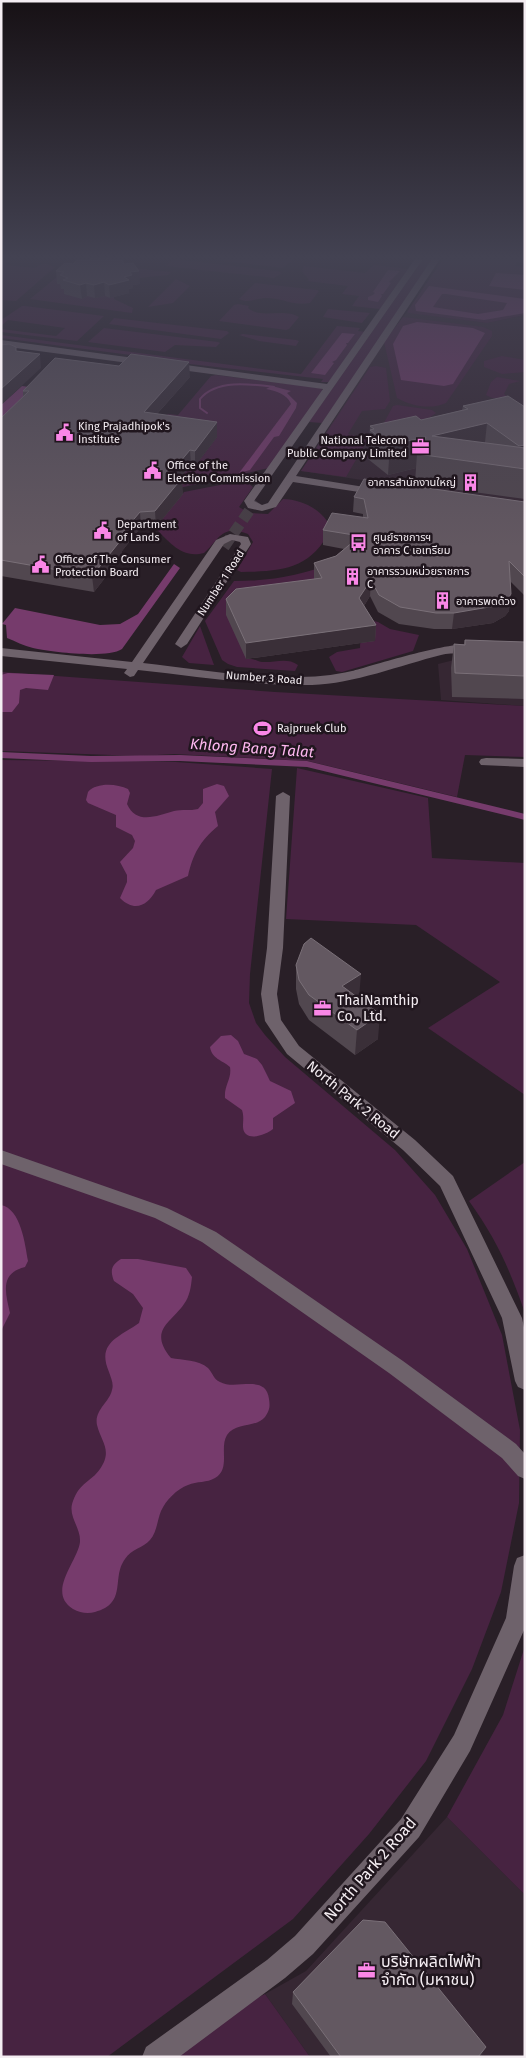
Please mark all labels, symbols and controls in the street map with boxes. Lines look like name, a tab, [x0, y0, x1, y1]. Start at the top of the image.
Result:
place label: King Prajadhipok's Institute	[78, 420, 170, 446]
public building icon: King Prajadhipok's Institute	[54, 422, 74, 442]
place label: National Telecom Public Company Limited	[287, 434, 407, 460]
office icon: National Telecom Public Company Limited	[411, 436, 431, 456]
place label: Office of the Election Commission	[167, 459, 271, 485]
public building icon: Office of the Election Commission	[143, 461, 163, 481]
building icon: อาคารสำนักงานใหญ่	[460, 472, 480, 492]
place label: อาคารสำนักงานใหญ่	[368, 476, 456, 489]
place label: Department of Lands	[117, 518, 177, 544]
public building icon: Department of Lands	[93, 520, 113, 540]
place label: ศูนย์ราชการฯ อาคาร C เอเทรียม	[373, 531, 450, 557]
bus stop icon: ศูนย์ราชการฯ อาคาร C เอเทรียม	[349, 533, 369, 553]
street label: Number 1 Road	[195, 548, 247, 618]
place label: Office of The Consumer Protection Board	[55, 553, 171, 579]
public building icon: Office of The Consumer Protection Board	[31, 555, 51, 575]
place label: อาคารรวมหน่วยราชการ C	[367, 565, 469, 591]
building icon: อาคารรวมหน่วยราชการ C	[343, 567, 363, 587]
building icon: อาคารพดด้วง	[432, 591, 452, 611]
place label: อาคารพดด้วง	[456, 595, 516, 608]
street label: Number 3 Road	[225, 669, 303, 687]
sports icon: Rajpruek Club	[253, 718, 273, 738]
place label: Rajpruek Club	[277, 722, 346, 735]
water label: Khlong Bang Talat	[190, 735, 315, 761]
place label: ThaiNamthip Co., Ltd.	[337, 992, 419, 1025]
office icon: ThaiNamthip Co., Ltd.	[313, 998, 333, 1018]
street label: North Park 2 Road	[303, 1057, 403, 1143]
street label: North Park 2 Road	[320, 1813, 420, 1925]
place label: บริษัทผลิตไฟฟ้า จำกัด (มหาชน)	[381, 1952, 481, 1989]
office icon: บริษัทผลิตไฟฟ้า จำกัด (มหาชน)	[357, 1960, 377, 1980]

